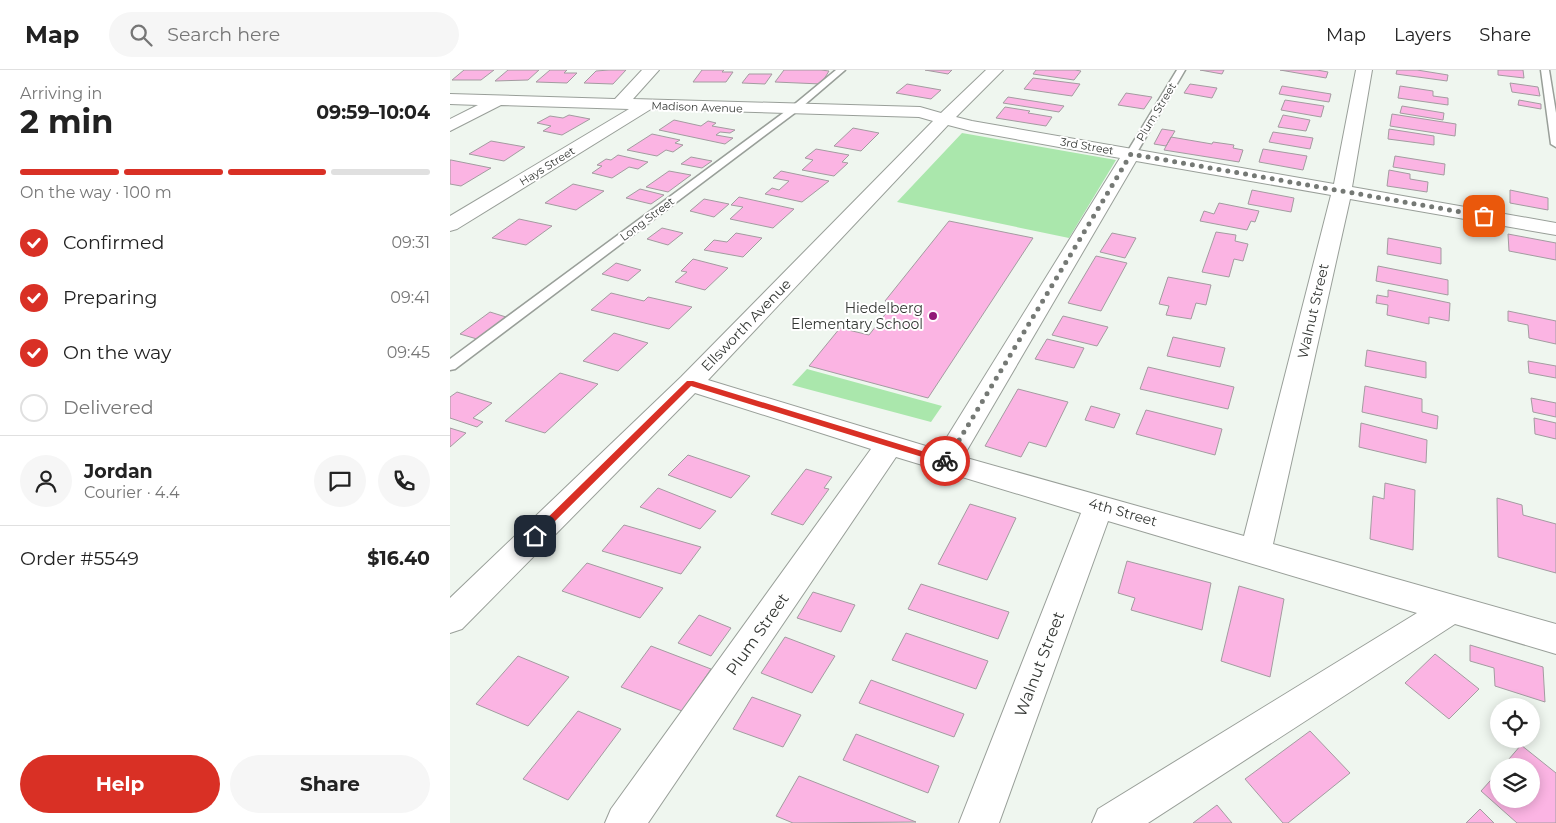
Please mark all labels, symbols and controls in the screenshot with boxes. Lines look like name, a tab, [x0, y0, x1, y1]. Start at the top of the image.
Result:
search box	[109, 12, 459, 57]
text: Map	[25, 20, 79, 49]
icon: search	[127, 21, 155, 49]
text: Search here	[167, 23, 280, 46]
text: Map	[1326, 24, 1366, 46]
text: Layers	[1394, 24, 1451, 46]
text: Share	[1479, 24, 1531, 46]
street label: Plum Street	[1133, 80, 1179, 144]
text: Arriving in	[20, 84, 102, 103]
street label: Madison Avenue	[651, 98, 743, 116]
text: 09:59–10:04	[316, 101, 430, 124]
text: 2 min	[20, 102, 113, 141]
street label: 3rd Street	[1059, 134, 1115, 158]
street label: Hays Street	[517, 143, 578, 189]
text: On the way · 100 m	[20, 183, 172, 202]
street label: Long Street	[617, 194, 677, 244]
pin	[1463, 195, 1505, 237]
icon: bag	[1470, 202, 1498, 230]
icon: check	[20, 229, 48, 257]
text: Confirmed	[63, 231, 164, 254]
text: 09:31	[391, 233, 430, 252]
street label: Walnut Street	[1293, 261, 1333, 360]
street label: Ellsworth Avenue	[697, 275, 795, 375]
icon: check	[20, 284, 48, 312]
text: Preparing	[63, 286, 158, 309]
text: 09:41	[390, 288, 430, 307]
place label: Hiedelberg Elementary School	[791, 299, 923, 333]
marker: Hiedelberg Elementary School	[927, 310, 939, 322]
icon: check	[20, 339, 48, 367]
text: On the way	[63, 341, 171, 364]
text: 09:45	[387, 343, 430, 362]
text: Delivered	[63, 396, 154, 419]
courier	[920, 436, 970, 486]
icon: bike	[931, 447, 959, 475]
button: person	[20, 455, 72, 507]
button: chat	[314, 455, 366, 507]
button: phone	[378, 455, 430, 507]
text: Jordan	[84, 460, 153, 483]
text: Courier · 4.4	[84, 483, 180, 502]
street label: 4th Street	[1087, 494, 1160, 530]
pin	[514, 515, 556, 557]
icon: home	[521, 522, 549, 550]
text: Order #5549	[20, 547, 139, 570]
text: $16.40	[367, 547, 430, 570]
street label: Plum Street	[722, 589, 793, 679]
street label: Walnut Street	[1011, 608, 1068, 720]
map controls	[1490, 698, 1540, 808]
button: locate	[1490, 698, 1540, 748]
button: Help	[20, 755, 220, 813]
button: Share	[230, 755, 430, 813]
button: layers	[1490, 758, 1540, 808]

